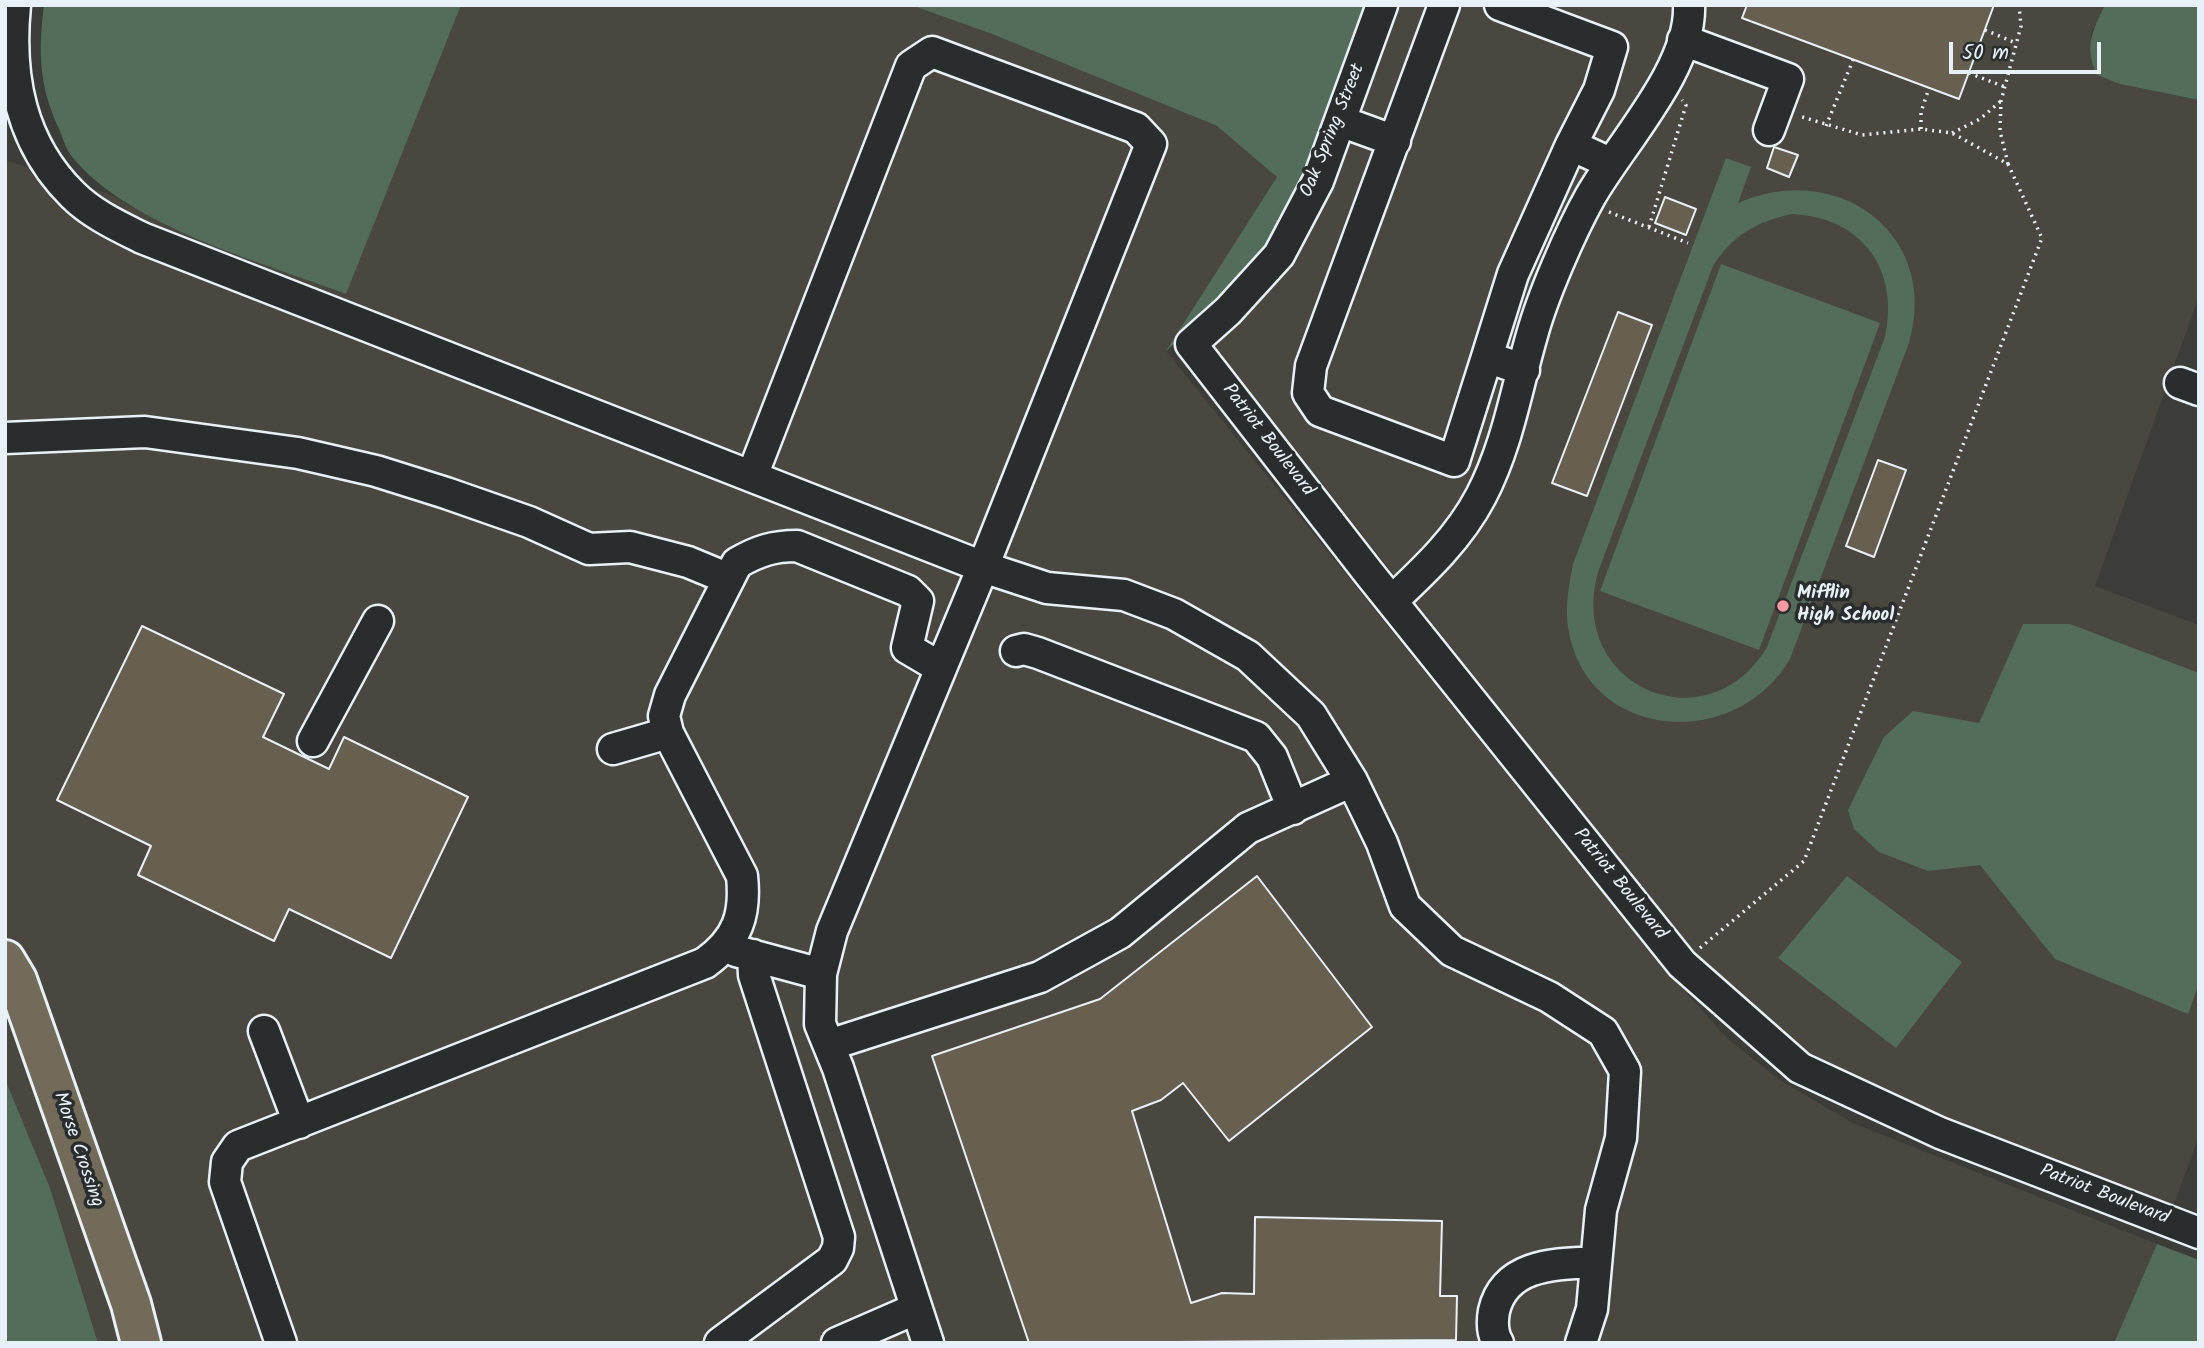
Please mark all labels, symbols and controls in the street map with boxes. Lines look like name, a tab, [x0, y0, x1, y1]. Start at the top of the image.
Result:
scale bar	[1952, 28, 2104, 72]
text: 50 m	[1962, 37, 2009, 70]
street label: Oak Spring Street	[1297, 61, 1371, 201]
street label: Patriot Boulevard	[1216, 380, 1318, 502]
place label: Mifflin High School	[1797, 584, 1894, 628]
marker: Mifflin High School	[1775, 598, 1791, 614]
street label: Patriot Boulevard	[1567, 825, 1671, 945]
street label: Morse Crossing	[47, 1089, 107, 1211]
street label: Patriot Boulevard	[2036, 1161, 2172, 1231]

